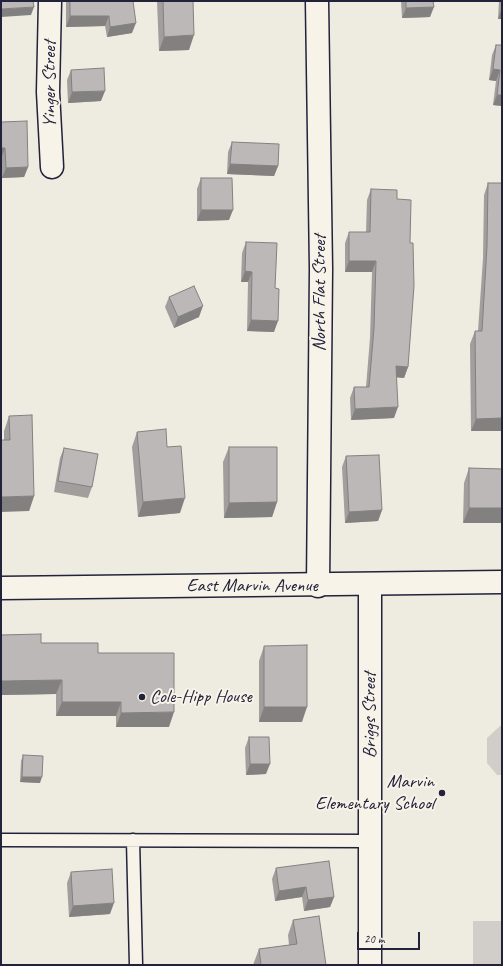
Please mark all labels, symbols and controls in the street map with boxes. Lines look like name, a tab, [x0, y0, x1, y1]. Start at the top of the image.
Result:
street label: Yinger Street	[39, 40, 61, 128]
street label: North Flat Street	[309, 234, 331, 352]
street label: East Marvin Avenue	[186, 575, 318, 597]
street label: Briggs Street	[359, 672, 381, 758]
place label: Cole-Hipp House	[150, 686, 252, 708]
marker: Cole-Hipp House	[137, 692, 147, 702]
place label: Marvin Elementary School	[315, 771, 434, 815]
marker: Marvin Elementary School	[437, 788, 447, 798]
scale bar	[359, 924, 422, 950]
text: 20 m	[364, 931, 384, 947]

